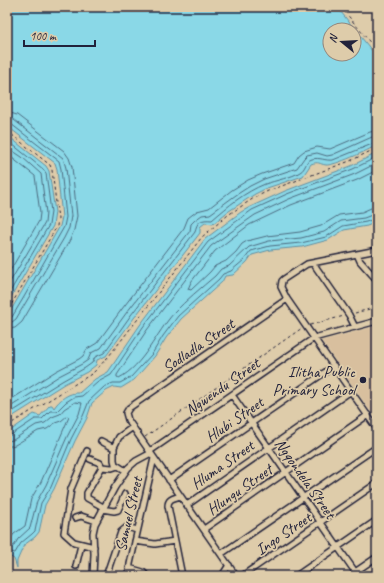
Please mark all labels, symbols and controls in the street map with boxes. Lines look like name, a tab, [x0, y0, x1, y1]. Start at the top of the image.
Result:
scale bar	[24, 22, 95, 48]
north arrow	[322, 22, 362, 62]
text: 100 m	[30, 28, 57, 44]
text: N	[325, 31, 341, 44]
street label: Sodladla Street	[159, 313, 240, 377]
street label: Ngwendu Street	[181, 353, 265, 420]
place label: Ilitha Public Primary School	[273, 362, 358, 400]
marker: Ilitha Public Primary School	[358, 375, 368, 385]
street label: Hlubi Street	[202, 392, 269, 447]
street label: Hluma Street	[187, 435, 259, 494]
street label: Ngqondela Street	[270, 435, 341, 524]
street label: Hlungu Street	[203, 458, 278, 520]
street label: Samuel Street	[111, 473, 148, 553]
street label: Ingo Street	[252, 507, 317, 560]

